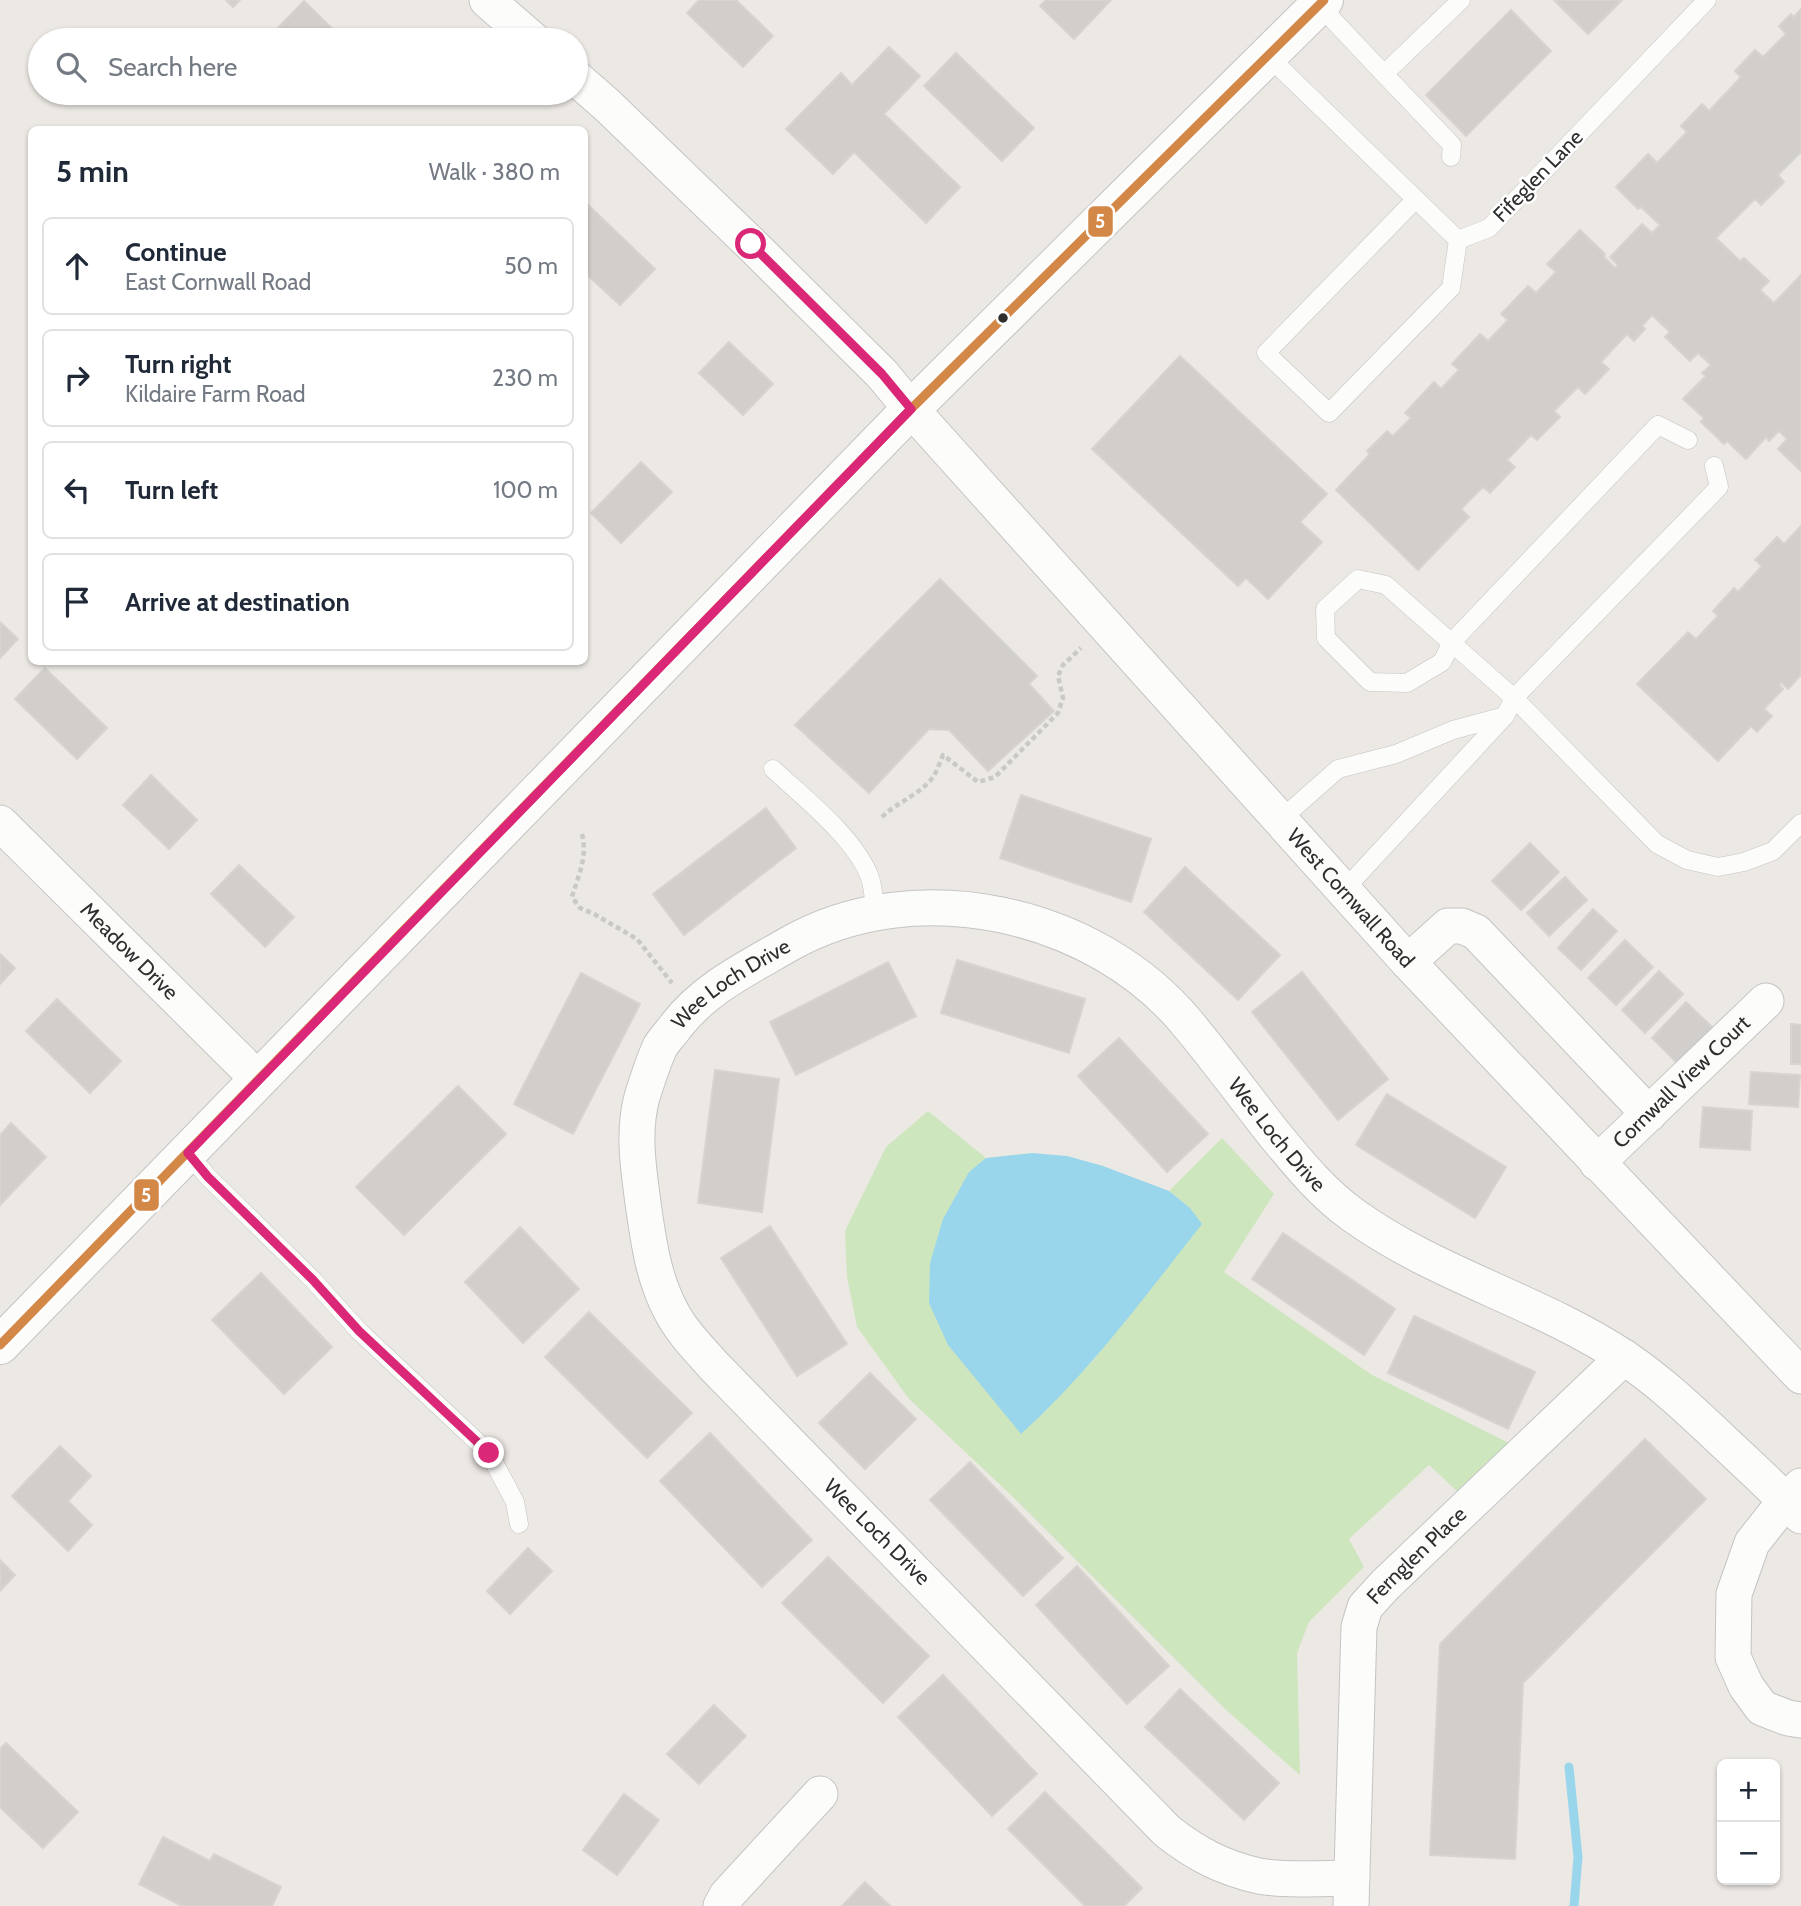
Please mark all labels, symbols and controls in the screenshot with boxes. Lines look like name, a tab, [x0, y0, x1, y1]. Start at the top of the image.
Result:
search box	[28, 28, 588, 105]
icon: search	[52, 48, 90, 86]
text: Search here	[108, 51, 237, 83]
street label: Fifeglen Lane	[1488, 124, 1588, 227]
text: 5 min	[56, 153, 129, 190]
text: Walk · 380 m	[429, 158, 560, 186]
line badge: 5	[1087, 205, 1114, 238]
text: 5	[1095, 210, 1105, 233]
route start	[735, 228, 766, 259]
text: Continue	[125, 236, 227, 268]
icon: ahead	[58, 247, 96, 285]
text: 50 m	[504, 252, 558, 280]
text: East Cornwall Road	[125, 268, 311, 296]
unlabelled marker	[996, 311, 1010, 325]
text: Turn right	[125, 348, 231, 380]
icon: right	[58, 359, 96, 397]
text: 230 m	[492, 364, 558, 392]
text: Kildaire Farm Road	[125, 380, 306, 408]
icon: left	[58, 471, 96, 509]
text: Turn left	[125, 474, 218, 506]
text: 100 m	[493, 476, 558, 504]
icon: arrive	[58, 583, 96, 621]
text: Arrive at destination	[125, 586, 350, 618]
street label: West Cornwall Road	[1282, 823, 1420, 973]
street label: Meadow Drive	[75, 897, 184, 1005]
street label: Wee Loch Drive	[666, 933, 794, 1034]
street label: Cornwall View Court	[1607, 1010, 1755, 1153]
street label: Wee Loch Drive	[1223, 1073, 1331, 1197]
line badge: 5	[133, 1178, 160, 1212]
text: 5	[141, 1184, 151, 1207]
route end	[473, 1437, 504, 1468]
street label: Wee Loch Drive	[819, 1473, 936, 1590]
street label: Fernglen Place	[1361, 1501, 1471, 1609]
map controls	[1717, 1759, 1780, 1885]
button: +	[1717, 1759, 1780, 1822]
button: −	[1717, 1822, 1780, 1885]

